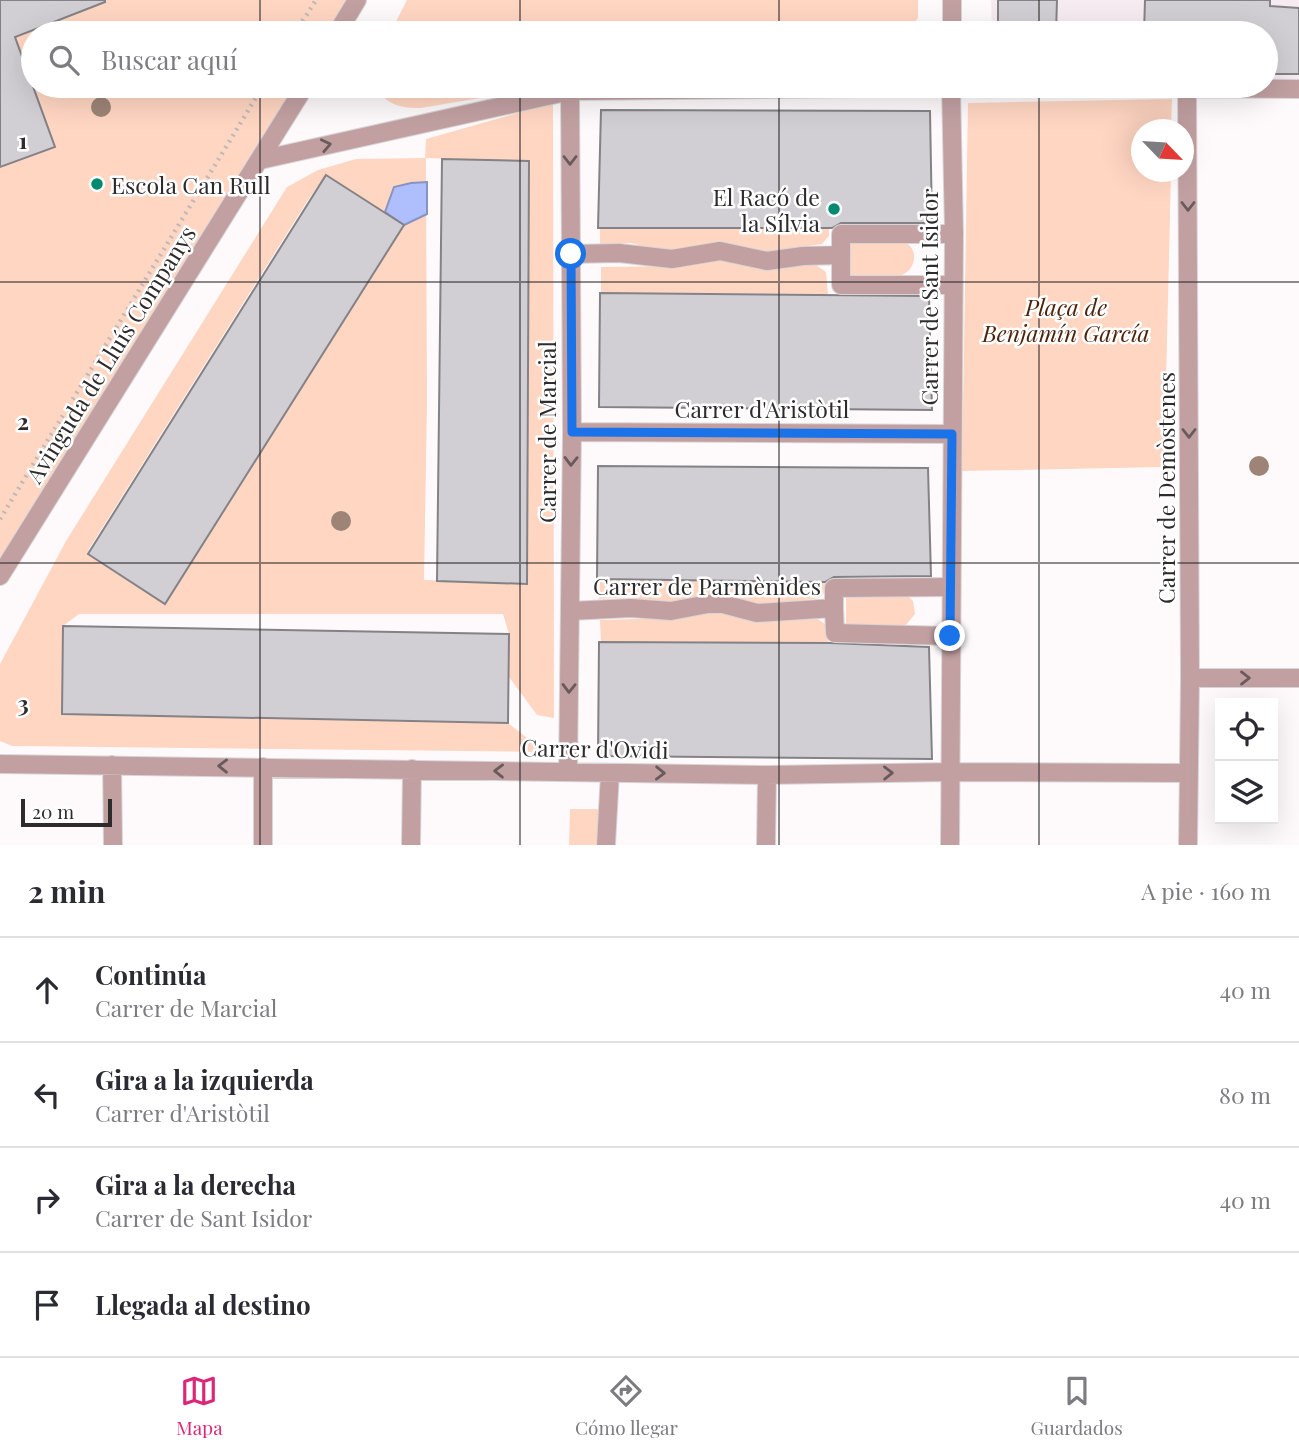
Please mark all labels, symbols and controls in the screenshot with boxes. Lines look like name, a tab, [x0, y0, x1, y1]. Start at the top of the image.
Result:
search box	[21, 21, 1278, 98]
icon: search	[45, 41, 83, 79]
text: Buscar aquí	[101, 42, 237, 77]
north arrow	[1131, 119, 1194, 182]
text: 1	[19, 124, 28, 155]
one-way arrow	[320, 139, 332, 154]
one-way arrow	[562, 155, 578, 165]
place label: Escola Can Rull	[111, 169, 271, 200]
marker: Escola Can Rull	[89, 176, 105, 192]
place label: El Racó de la Sílvia	[713, 181, 821, 238]
street label: Carrer de Sant Isidor	[913, 188, 944, 406]
marker: El Racó de la Sílvia	[826, 201, 842, 217]
one-way arrow	[1180, 201, 1196, 211]
street label: Avinguda de Lluís Companys	[17, 220, 202, 489]
route start	[555, 238, 586, 269]
park label: Plaça de Benjamín García	[981, 291, 1150, 348]
street label: Carrer de Marcial	[531, 340, 562, 523]
street label: Carrer de Demòstenes	[1150, 372, 1181, 604]
street label: Carrer d'Aristòtil	[675, 393, 850, 424]
text: 2	[17, 405, 29, 436]
one-way arrow	[1181, 428, 1197, 439]
one-way arrow	[564, 455, 579, 466]
street label: Carrer de Parmènides	[593, 570, 821, 601]
route end	[934, 620, 965, 651]
one-way arrow	[1240, 670, 1250, 686]
one-way arrow	[561, 683, 577, 694]
text: 3	[17, 687, 29, 718]
map controls	[1215, 698, 1278, 824]
button: locate	[1215, 698, 1278, 761]
street label: Carrer d'Ovidi	[521, 731, 669, 765]
one-way arrow	[217, 759, 228, 774]
button: layers	[1215, 761, 1278, 824]
one-way arrow	[494, 763, 505, 778]
one-way arrow	[656, 765, 666, 781]
one-way arrow	[883, 765, 894, 780]
scale bar	[21, 796, 112, 828]
text: 20 m	[32, 798, 74, 824]
text: 2 min	[28, 871, 105, 911]
text: A pie · 160 m	[1141, 875, 1271, 906]
text: Continúa	[95, 957, 207, 992]
icon: ahead	[28, 971, 66, 1009]
text: 40 m	[1220, 974, 1271, 1005]
text: Carrer de Marcial	[95, 992, 277, 1023]
text: Gira a la izquierda	[95, 1062, 314, 1097]
icon: left	[28, 1076, 66, 1114]
text: 80 m	[1219, 1079, 1271, 1110]
text: Carrer d'Aristòtil	[95, 1097, 270, 1128]
text: Gira a la derecha	[95, 1167, 296, 1202]
icon: right	[28, 1181, 66, 1219]
text: 40 m	[1220, 1184, 1271, 1215]
text: Carrer de Sant Isidor	[95, 1202, 312, 1233]
icon: arrive	[28, 1286, 66, 1324]
text: Llegada al destino	[95, 1287, 311, 1322]
tab: Mapa	[176, 1372, 223, 1440]
tab: Cómo llegar	[575, 1372, 678, 1440]
tab: Guardados	[1030, 1372, 1123, 1440]

